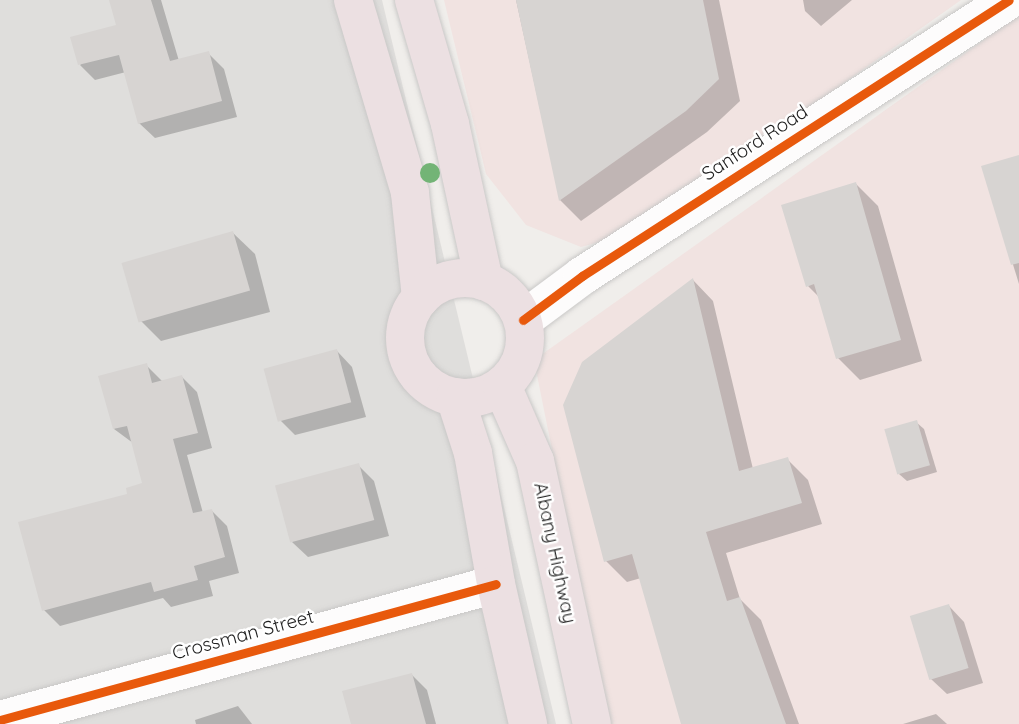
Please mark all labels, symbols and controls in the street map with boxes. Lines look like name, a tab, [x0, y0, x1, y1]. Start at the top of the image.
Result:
street label: Sanford Road	[698, 100, 812, 186]
street label: Albany Highway	[529, 480, 581, 626]
street label: Crossman Street	[170, 605, 316, 665]

